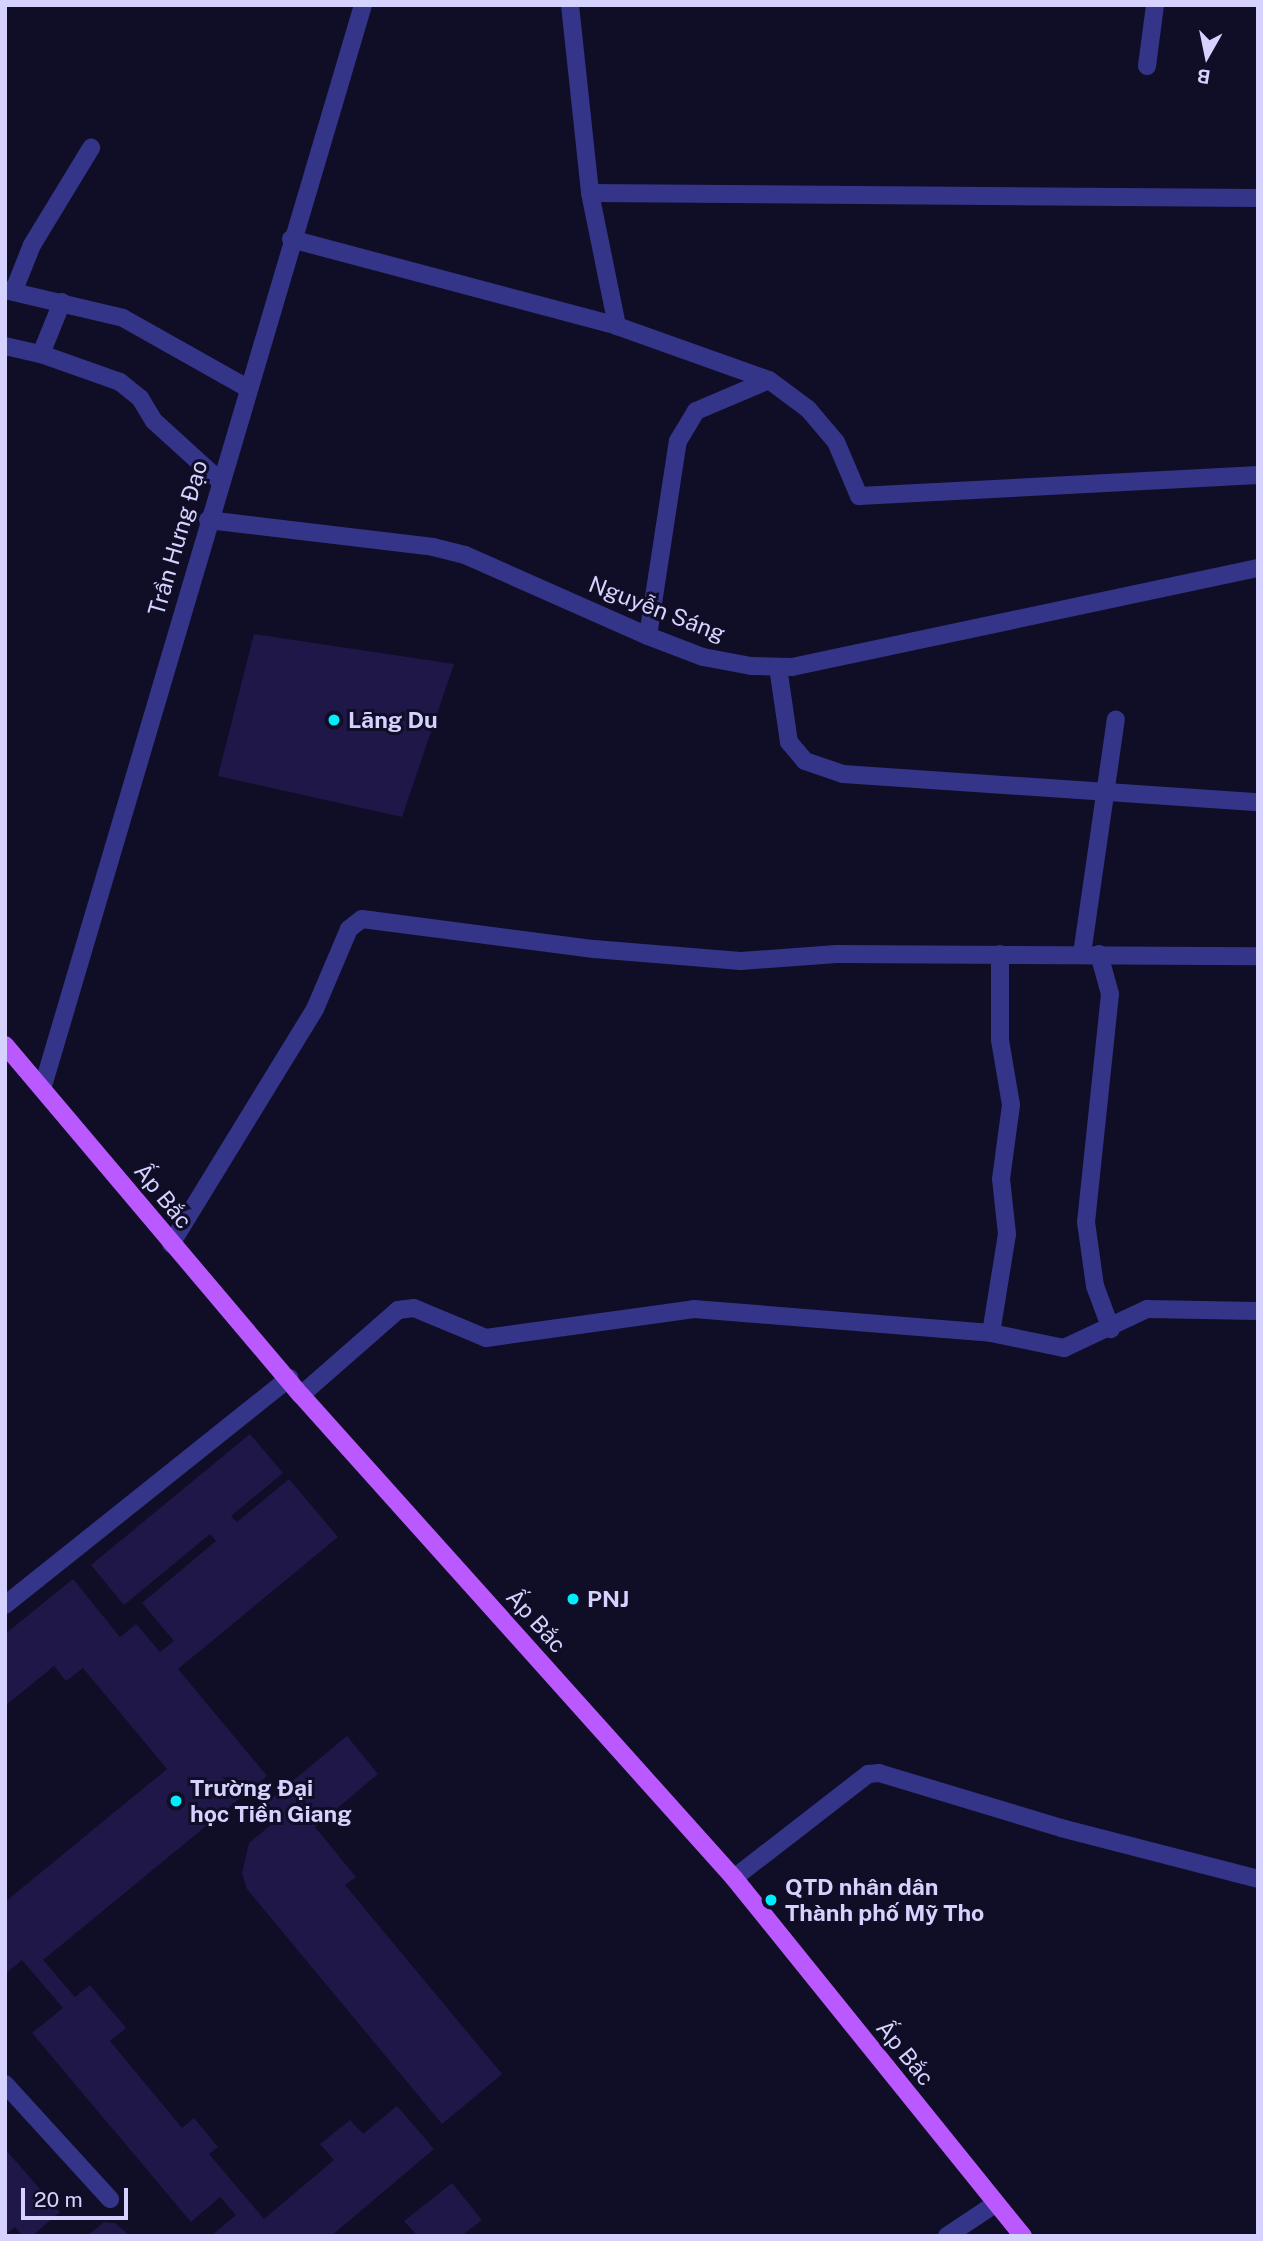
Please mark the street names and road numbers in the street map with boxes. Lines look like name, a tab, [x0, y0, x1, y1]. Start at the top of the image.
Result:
street label: Trần Hưng Đạo	[143, 457, 213, 619]
street label: Nguyễn Sáng	[585, 570, 729, 648]
street label: Ấp Bắc	[128, 1158, 198, 1234]
street label: Ấp Bắc	[500, 1583, 572, 1659]
street label: Ấp Bắc	[870, 2015, 940, 2091]

